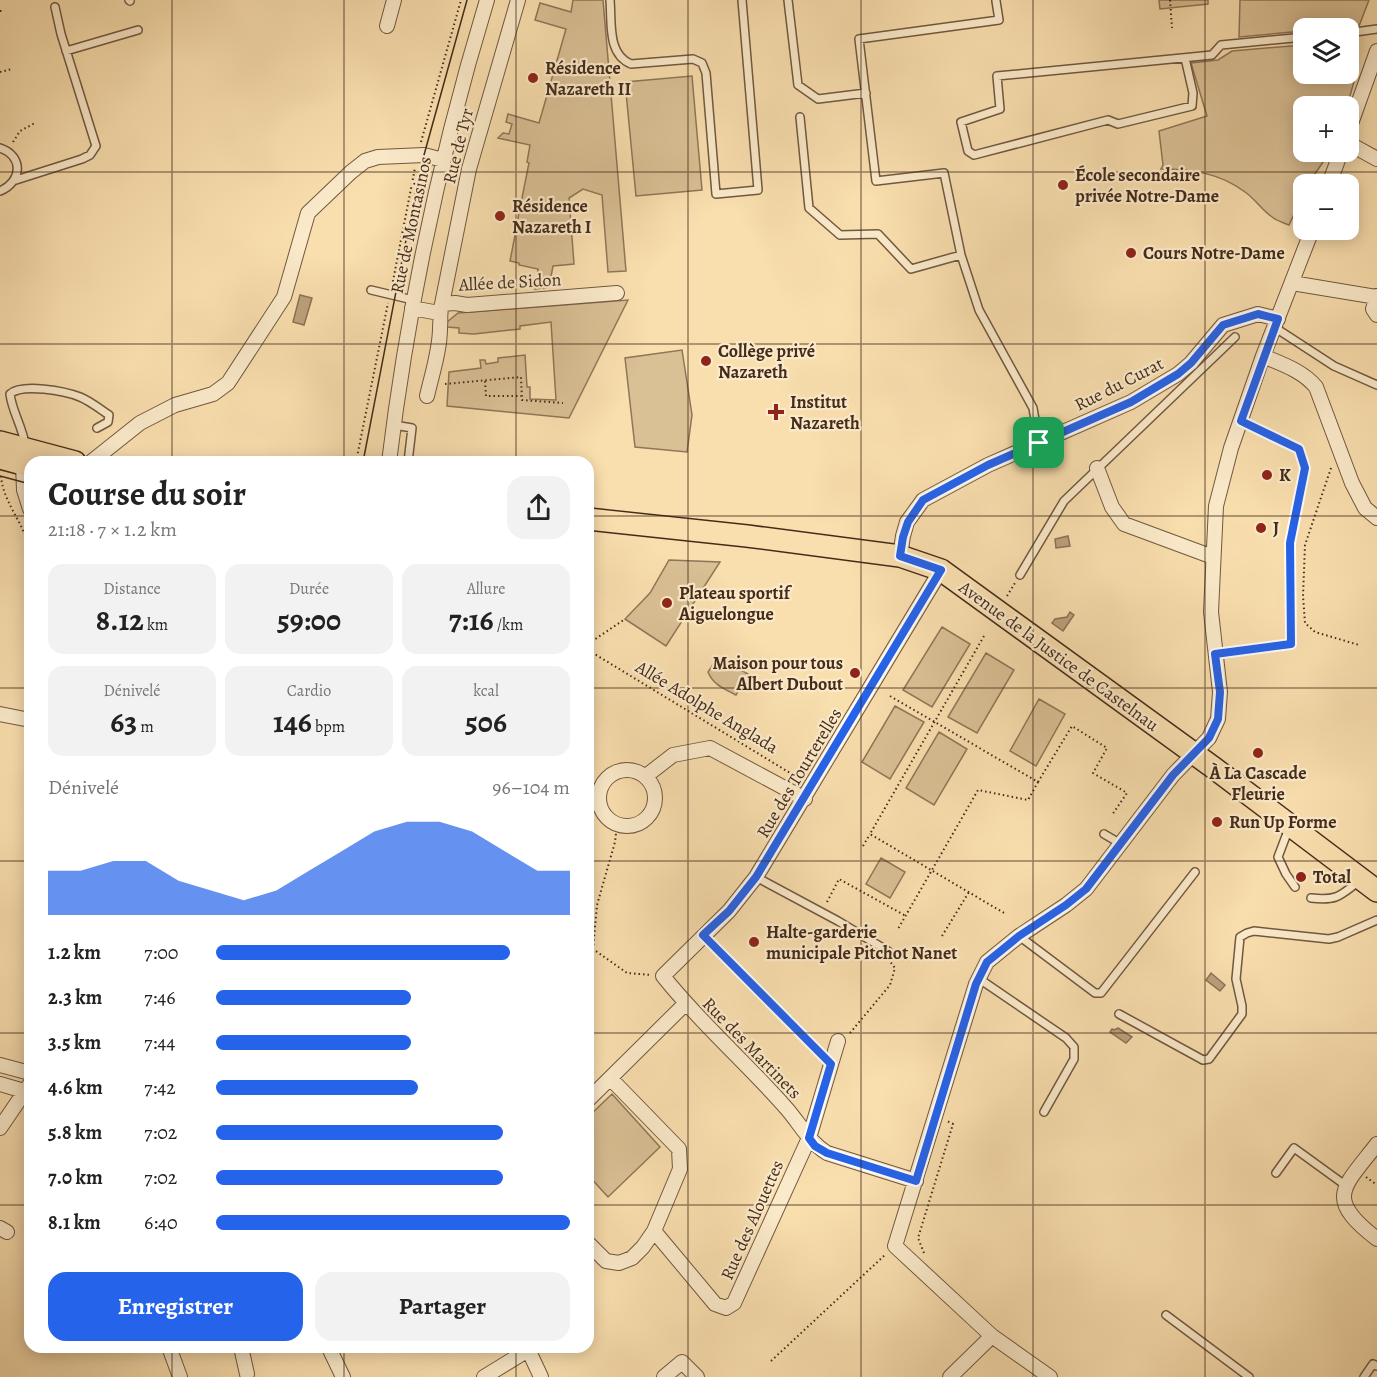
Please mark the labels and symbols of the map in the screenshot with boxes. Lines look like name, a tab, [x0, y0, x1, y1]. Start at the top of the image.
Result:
place label: Résidence Nazareth II	[545, 56, 631, 101]
marker: Résidence Nazareth II	[526, 71, 540, 85]
street label: Rue de Tyr	[437, 106, 479, 186]
street label: Rue de Montasinos	[385, 154, 437, 296]
place label: École secondaire privée Notre-Dame	[1075, 163, 1219, 208]
marker: École secondaire privée Notre-Dame	[1056, 178, 1070, 192]
place label: Résidence Nazareth I	[512, 194, 591, 239]
marker: Résidence Nazareth I	[493, 209, 507, 223]
place label: Cours Notre-Dame	[1143, 241, 1285, 265]
marker: Cours Notre-Dame	[1124, 246, 1138, 260]
street label: Allée de Sidon	[457, 267, 562, 297]
place label: Collège privé Nazareth	[718, 339, 815, 384]
street label: Rue du Curat	[1070, 351, 1168, 417]
marker: Collège privé Nazareth	[699, 354, 713, 368]
place label: Institut Nazareth	[790, 390, 860, 435]
marker: Institut Nazareth	[767, 403, 785, 421]
pin	[1013, 417, 1064, 468]
place label: K	[1279, 463, 1291, 487]
marker: K	[1260, 468, 1274, 482]
place label: J	[1273, 516, 1279, 540]
marker: J	[1254, 521, 1268, 535]
street label: Avenue de la Justice de Castelnau	[953, 575, 1164, 737]
place label: Plateau sportif Aiguelongue	[678, 581, 793, 626]
marker: Plateau sportif Aiguelongue	[660, 596, 674, 610]
place label: Maison pour tous Albert Dubout	[712, 651, 843, 696]
street label: Allée Adolphe Anglada	[630, 654, 783, 759]
marker: Maison pour tous Albert Dubout	[848, 666, 862, 680]
street label: Rue des Tourterelles	[751, 704, 847, 842]
marker: À La Cascade Fleurie	[1251, 746, 1265, 760]
place label: À La Cascade Fleurie	[1208, 761, 1307, 806]
place label: Run Up Forme	[1229, 810, 1336, 834]
marker: Run Up Forme	[1210, 815, 1224, 829]
place label: Total	[1313, 865, 1351, 889]
marker: Total	[1294, 870, 1308, 884]
place label: Halte-garderie municipale Pitchot Nanet	[766, 920, 957, 965]
marker: Halte-garderie municipale Pitchot Nanet	[747, 935, 761, 949]
street label: Rue des Martinets	[697, 992, 807, 1104]
street label: Rue des Alouettes	[715, 1156, 789, 1284]

